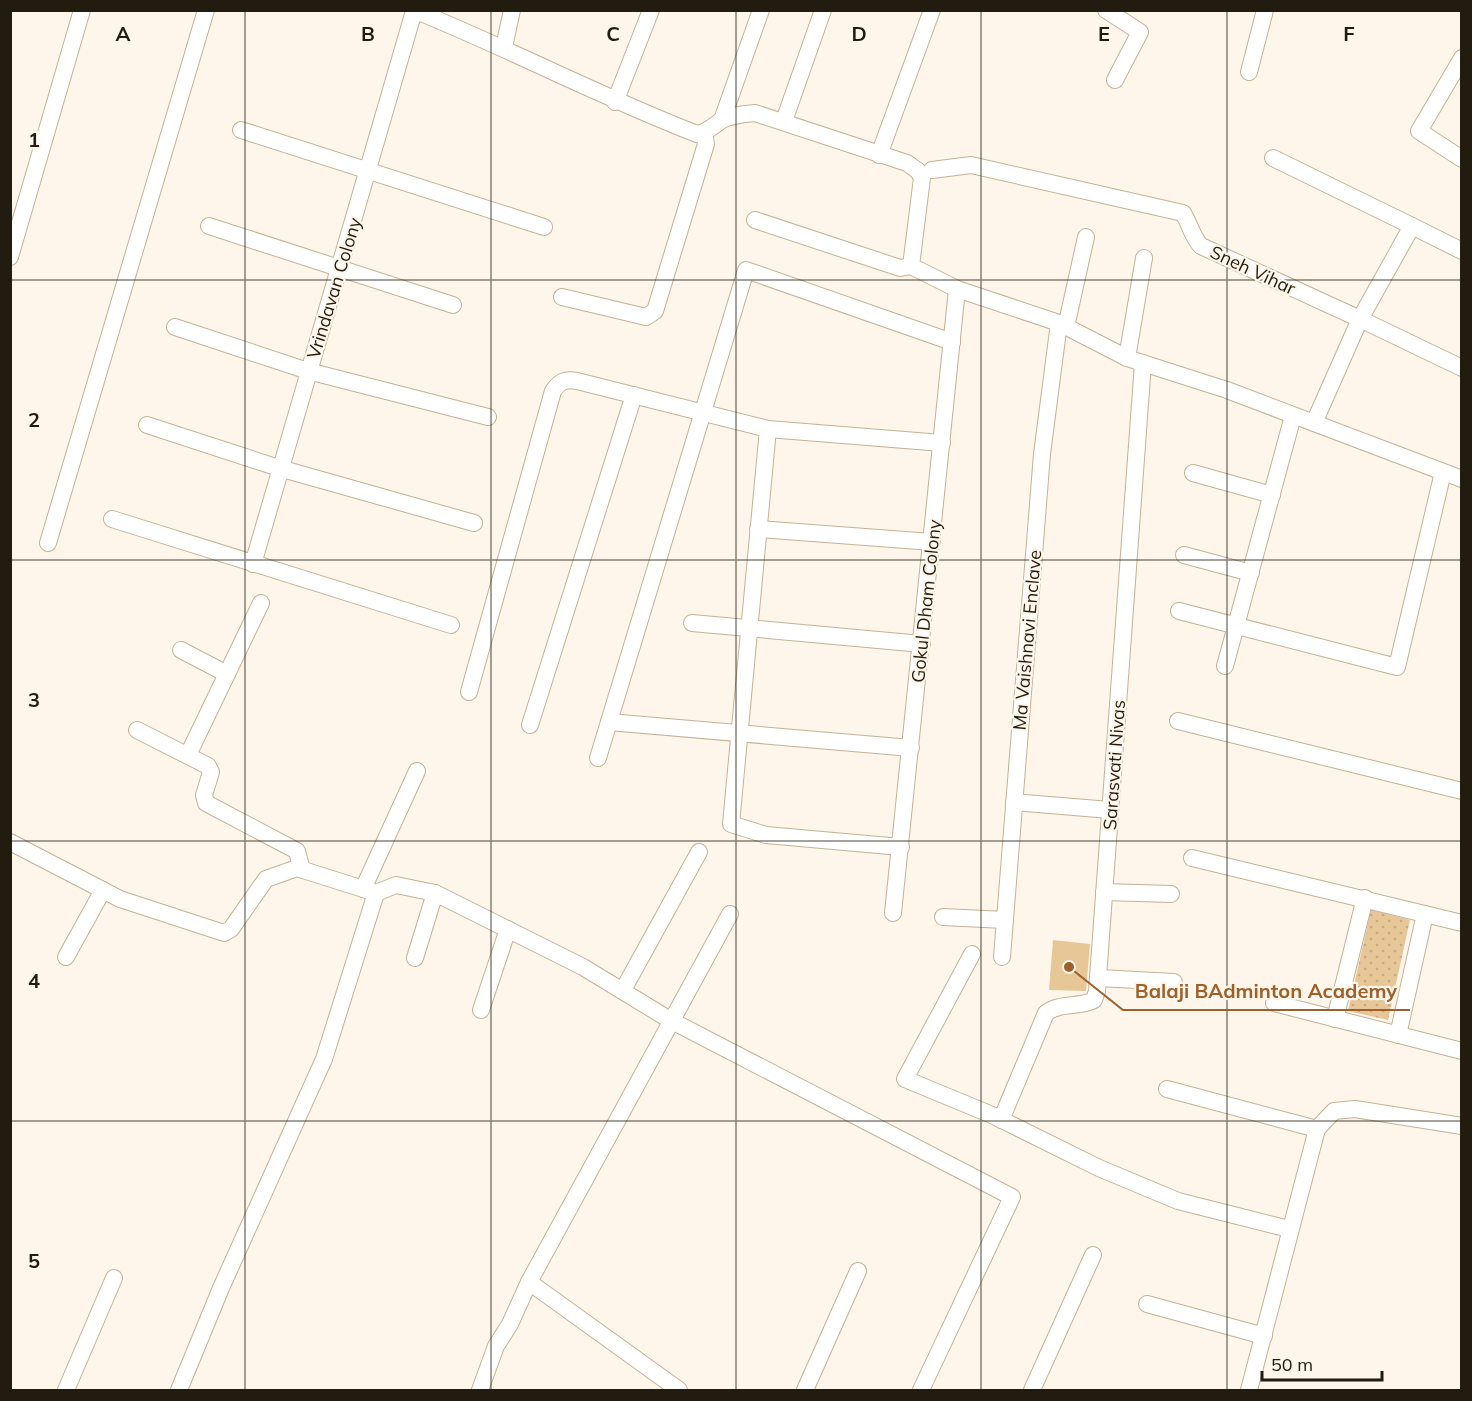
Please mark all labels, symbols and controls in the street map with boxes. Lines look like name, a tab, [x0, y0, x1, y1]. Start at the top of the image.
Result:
text: A	[116, 21, 131, 46]
text: B	[361, 21, 375, 46]
text: C	[606, 21, 620, 46]
text: D	[851, 21, 867, 46]
text: E	[1098, 21, 1110, 46]
text: F	[1343, 21, 1355, 46]
text: 1	[28, 127, 40, 152]
street label: Vrindavan Colony	[302, 214, 367, 361]
street label: Sneh Vihar	[1207, 240, 1300, 300]
text: 2	[28, 407, 40, 432]
street label: Gokul Dham Colony	[906, 518, 946, 684]
street label: Ma Vaishnavi Enclave	[1008, 549, 1046, 731]
text: 3	[28, 687, 40, 712]
street label: Sarasvati Nivas	[1098, 699, 1130, 831]
text: 4	[28, 968, 40, 993]
callout: Balaji BAdminton Academy	[1123, 972, 1410, 1010]
text: Balaji BAdminton Academy	[1135, 978, 1397, 1003]
text: 5	[28, 1248, 40, 1273]
scale bar	[1262, 1344, 1382, 1382]
text: 50 m	[1271, 1353, 1313, 1376]

